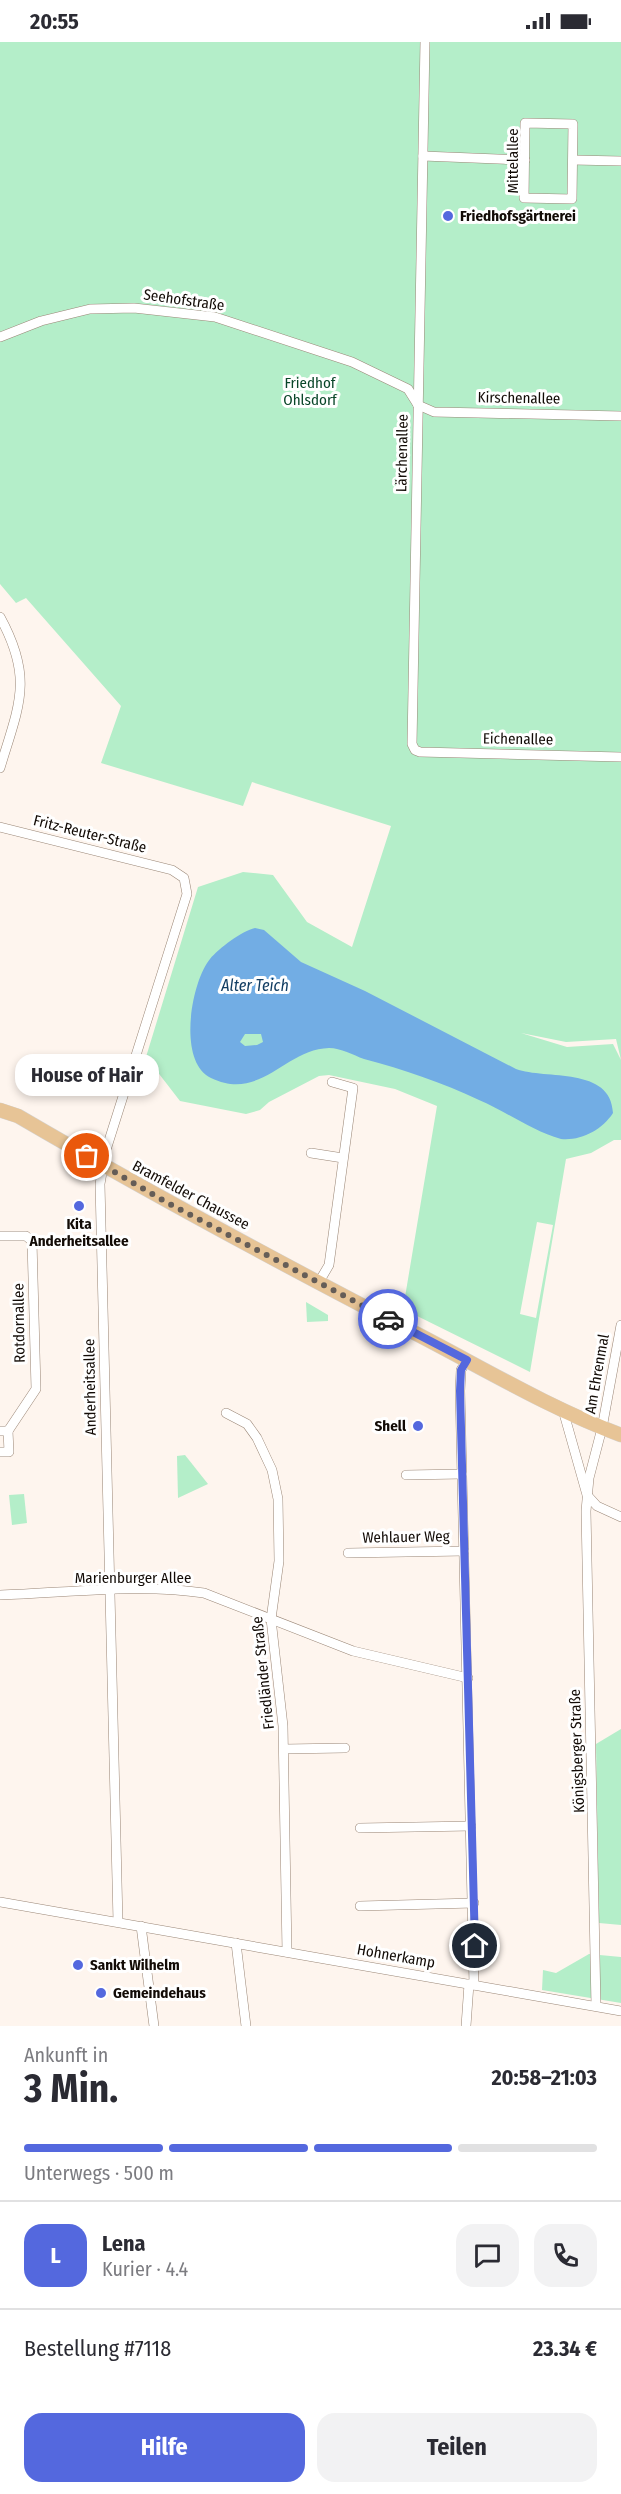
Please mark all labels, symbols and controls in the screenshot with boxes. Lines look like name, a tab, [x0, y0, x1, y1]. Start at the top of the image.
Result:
text: 20:55	[30, 8, 79, 35]
street label: Mittelallee	[504, 128, 522, 194]
place label: Friedhofsgärtnerei	[460, 207, 576, 225]
marker: Friedhofsgärtnerei	[441, 209, 455, 223]
street label: Seehofstraße	[142, 285, 226, 315]
park label: Friedhof Ohlsdorf	[283, 374, 338, 409]
street label: Kirschenallee	[478, 388, 560, 408]
street label: Lärchenallee	[392, 414, 412, 492]
street label: Eichenallee	[483, 729, 553, 749]
street label: Fritz-Reuter-Straße	[32, 811, 148, 857]
water label: Alter Teich	[220, 976, 289, 995]
callout: House of Hair	[15, 1054, 159, 1096]
text: House of Hair	[31, 1063, 143, 1087]
pin	[61, 1130, 112, 1181]
icon: bag	[70, 1139, 103, 1172]
street label: Bramfelder Chaussee	[129, 1157, 253, 1233]
marker: Kita Anderheitsallee	[72, 1199, 86, 1213]
place label: Kita Anderheitsallee	[28, 1215, 129, 1250]
street label: Rotdornallee	[9, 1283, 29, 1363]
courier	[358, 1289, 418, 1349]
icon: car	[372, 1303, 405, 1336]
street label: Am Ehrenmal	[581, 1333, 613, 1415]
street label: Anderheitsallee	[80, 1339, 100, 1435]
place label: Shell	[375, 1417, 407, 1435]
marker: Shell	[411, 1419, 425, 1433]
street label: Wehlauer Weg	[362, 1527, 450, 1547]
street label: Marienburger Allee	[75, 1569, 191, 1587]
street label: Friedländer Straße	[248, 1615, 278, 1731]
street label: Königsberger Straße	[566, 1689, 588, 1813]
pin	[449, 1920, 500, 1971]
icon: home	[458, 1929, 491, 1962]
street label: Hohnerkamp	[355, 1940, 437, 1972]
place label: Sankt Wilhelm	[90, 1956, 180, 1974]
marker: Sankt Wilhelm	[71, 1958, 85, 1972]
place label: Gemeindehaus	[113, 1984, 206, 2002]
marker: Gemeindehaus	[94, 1986, 108, 2000]
text: Ankunft in	[24, 2043, 108, 2067]
text: 20:58–21:03	[491, 2064, 597, 2091]
text: 3 Min.	[24, 2066, 118, 2112]
text: Unterwegs · 500 m	[24, 2161, 174, 2185]
button: chat	[456, 2224, 519, 2287]
button: phone	[534, 2224, 597, 2287]
text: Lena	[102, 2230, 145, 2257]
text: L	[50, 2242, 61, 2269]
text: Kurier · 4.4	[102, 2257, 188, 2281]
text: Bestellung #7118	[24, 2335, 171, 2362]
text: 23.34 €	[533, 2335, 597, 2362]
button: Hilfe	[24, 2413, 305, 2482]
button: Teilen	[317, 2413, 597, 2482]

